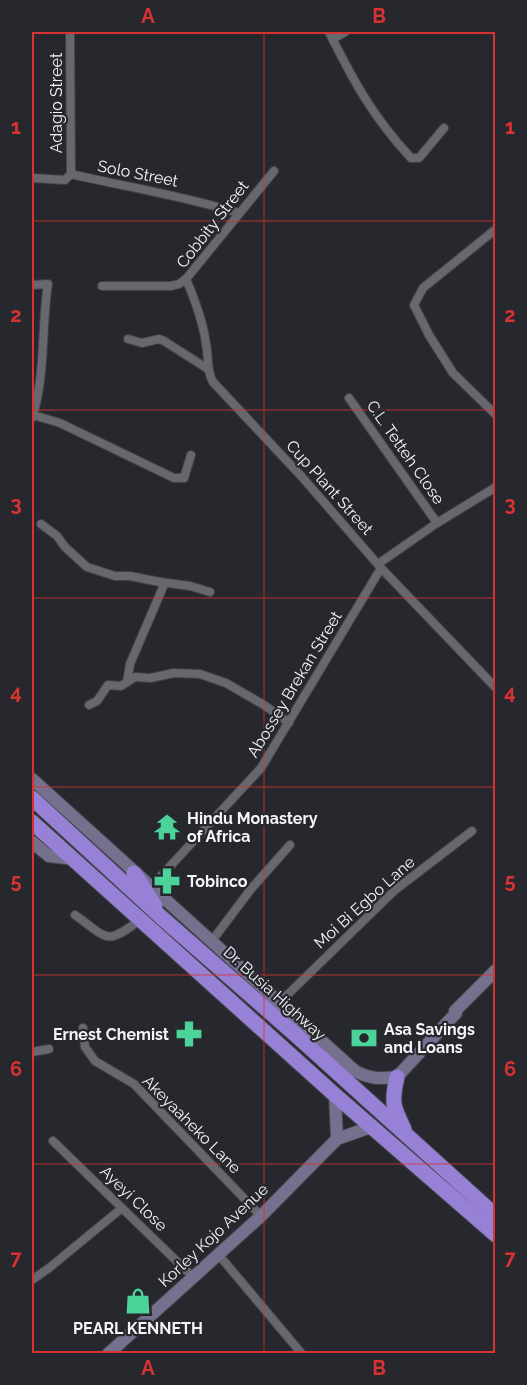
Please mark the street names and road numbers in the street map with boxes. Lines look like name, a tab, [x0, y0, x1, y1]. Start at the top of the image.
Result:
street label: Adagio Street	[47, 52, 66, 153]
street label: Solo Street	[96, 156, 180, 191]
street label: Cobbity Street	[172, 176, 253, 272]
street label: C.L. Tetteh Close	[363, 397, 449, 508]
street label: Cup Plant Street	[282, 436, 377, 539]
street label: Abossey Brekan Street	[243, 607, 346, 761]
street label: Moi Bi Egbo Lane	[310, 852, 419, 953]
street label: Dr. Busia Highway	[220, 942, 330, 1044]
street label: Akeyaaheko Lane	[139, 1071, 245, 1177]
street label: Ayeyi Close	[96, 1162, 171, 1235]
street label: Korley Kojo Avenue	[155, 1180, 272, 1291]

